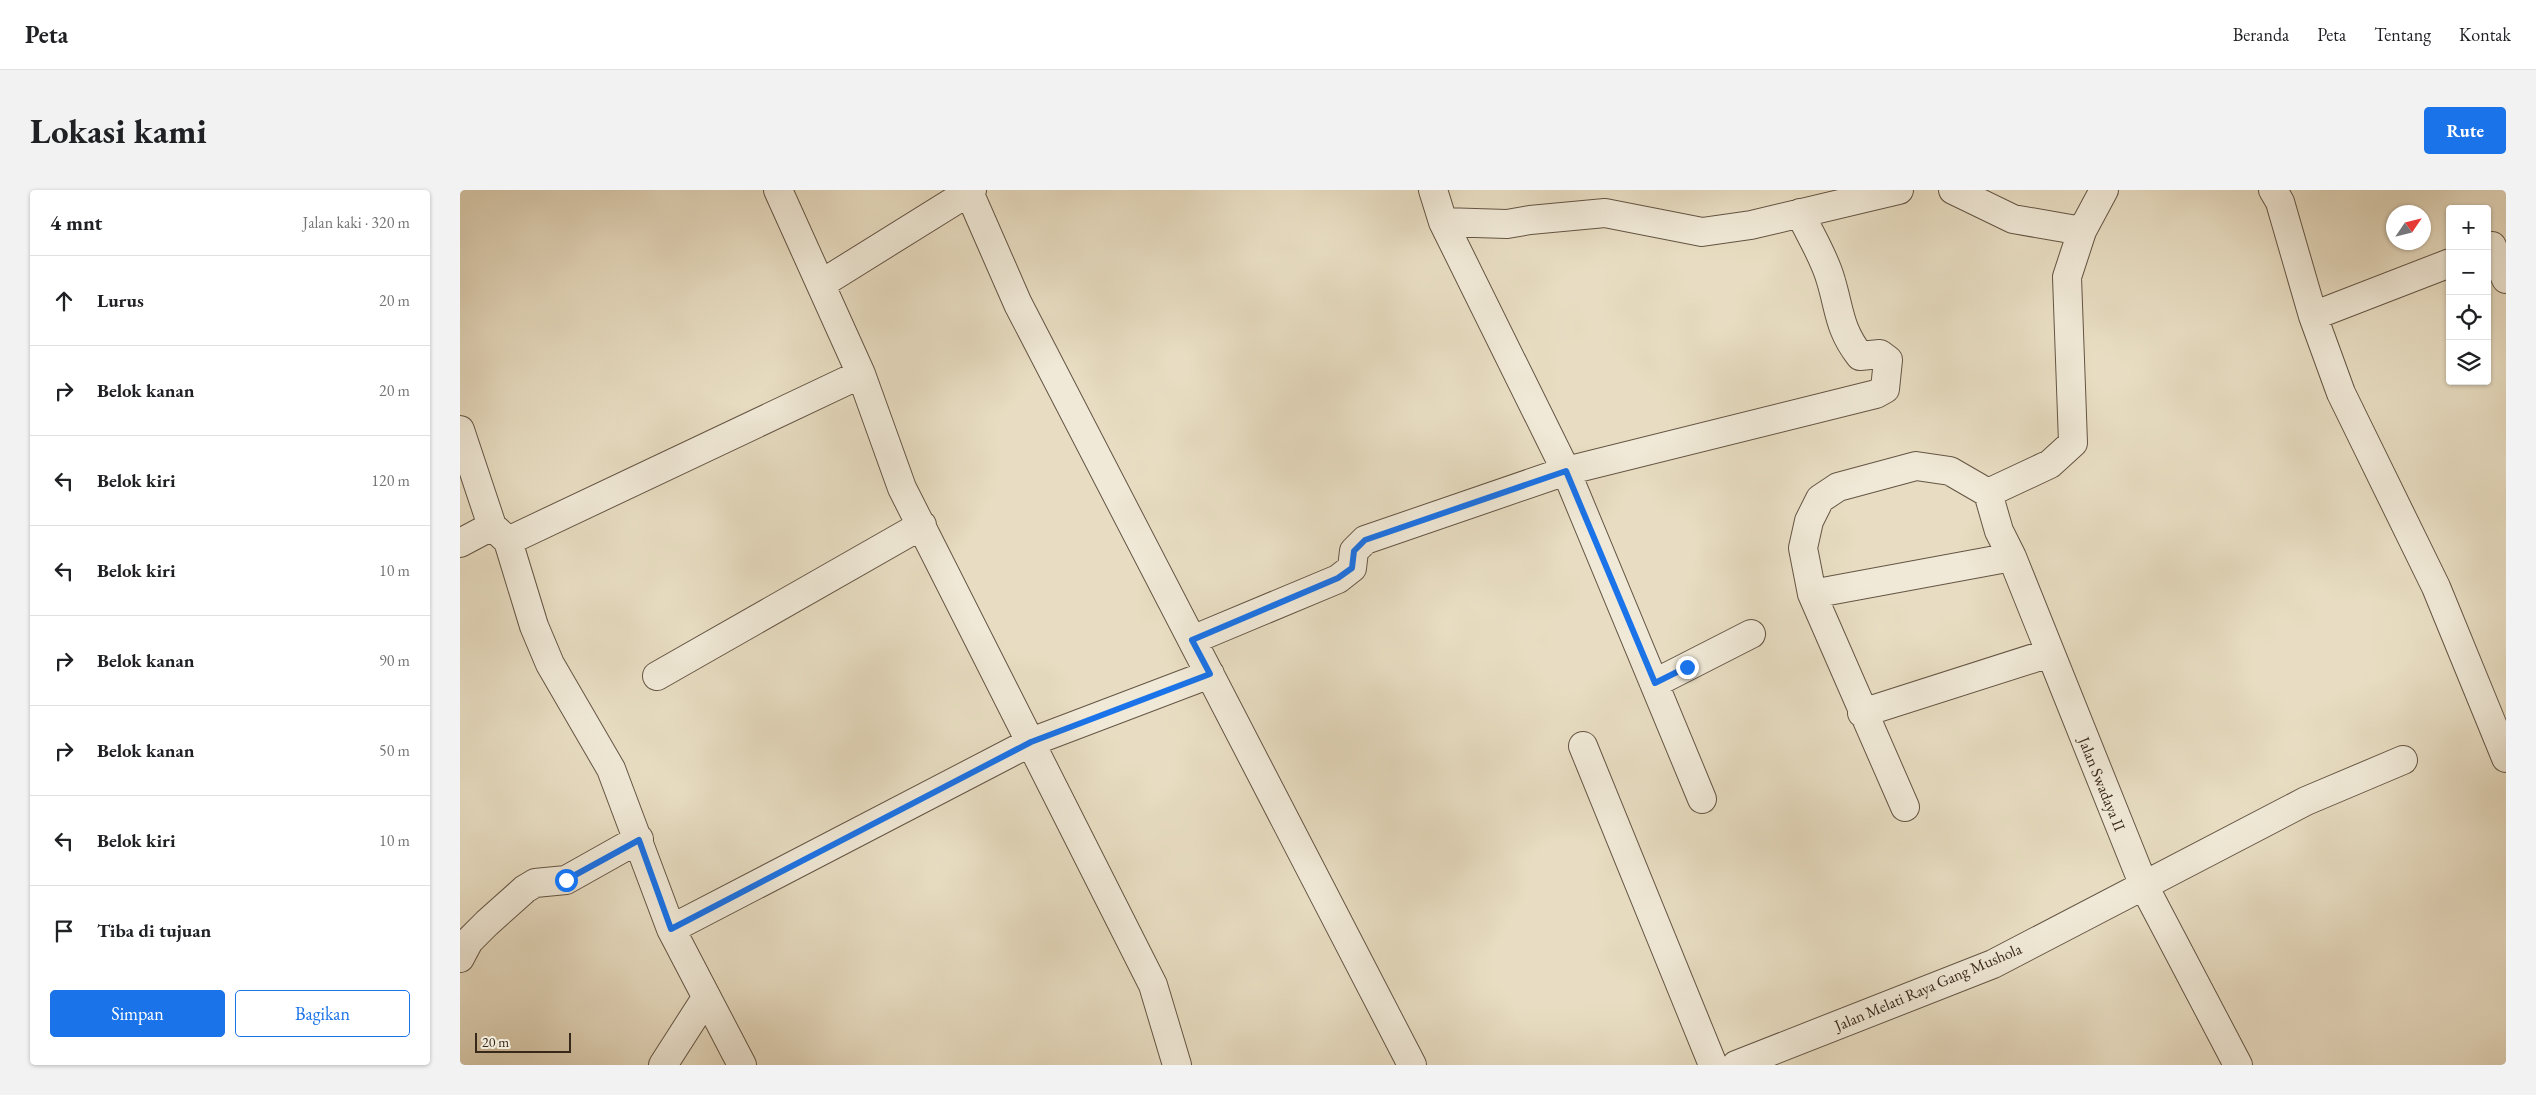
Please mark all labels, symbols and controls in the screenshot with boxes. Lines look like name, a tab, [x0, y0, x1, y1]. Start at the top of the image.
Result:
text: Peta	[25, 19, 68, 50]
text: Beranda	[2233, 23, 2289, 46]
text: Peta	[2317, 23, 2346, 46]
text: Tentang	[2374, 23, 2431, 46]
text: Kontak	[2459, 23, 2511, 46]
button: Rute	[2424, 107, 2506, 154]
text: Lokasi kami	[30, 108, 207, 153]
north arrow	[2386, 205, 2431, 250]
map controls	[2446, 205, 2491, 385]
button: +	[2446, 205, 2491, 250]
text: 4 mnt	[50, 209, 102, 236]
text: Jalan kaki · 320 m	[303, 212, 410, 233]
button: −	[2446, 250, 2491, 295]
icon: ahead	[50, 287, 78, 315]
text: Lurus	[97, 288, 144, 313]
text: 20 m	[379, 290, 410, 311]
button: locate	[2446, 295, 2491, 340]
button: layers	[2446, 340, 2491, 385]
icon: right	[50, 377, 78, 405]
text: Belok kanan	[97, 378, 195, 403]
text: 20 m	[379, 380, 410, 401]
icon: left	[50, 467, 78, 495]
text: Belok kiri	[97, 468, 176, 493]
text: 120 m	[371, 470, 410, 491]
icon: left	[50, 557, 78, 585]
text: Belok kiri	[97, 558, 176, 583]
text: 10 m	[379, 560, 410, 581]
icon: right	[50, 647, 78, 675]
text: Belok kanan	[97, 648, 195, 673]
text: 90 m	[379, 650, 410, 671]
route end	[1676, 656, 1699, 679]
street label: Jalan Swadaya II	[2073, 732, 2131, 835]
icon: right	[50, 737, 78, 765]
text: Belok kanan	[97, 738, 195, 763]
text: 50 m	[379, 740, 410, 761]
icon: left	[50, 827, 78, 855]
text: Belok kiri	[97, 828, 176, 853]
text: 10 m	[379, 830, 410, 851]
route start	[555, 869, 578, 892]
icon: arrive	[50, 917, 78, 945]
text: Tiba di tujuan	[97, 918, 211, 943]
street label: Jalan Melati Raya Gang Mushola	[1829, 938, 2025, 1037]
button: Simpan	[50, 990, 225, 1037]
button: Bagikan	[235, 990, 410, 1037]
scale bar	[475, 1030, 571, 1053]
text: 20 m	[482, 1033, 509, 1051]

